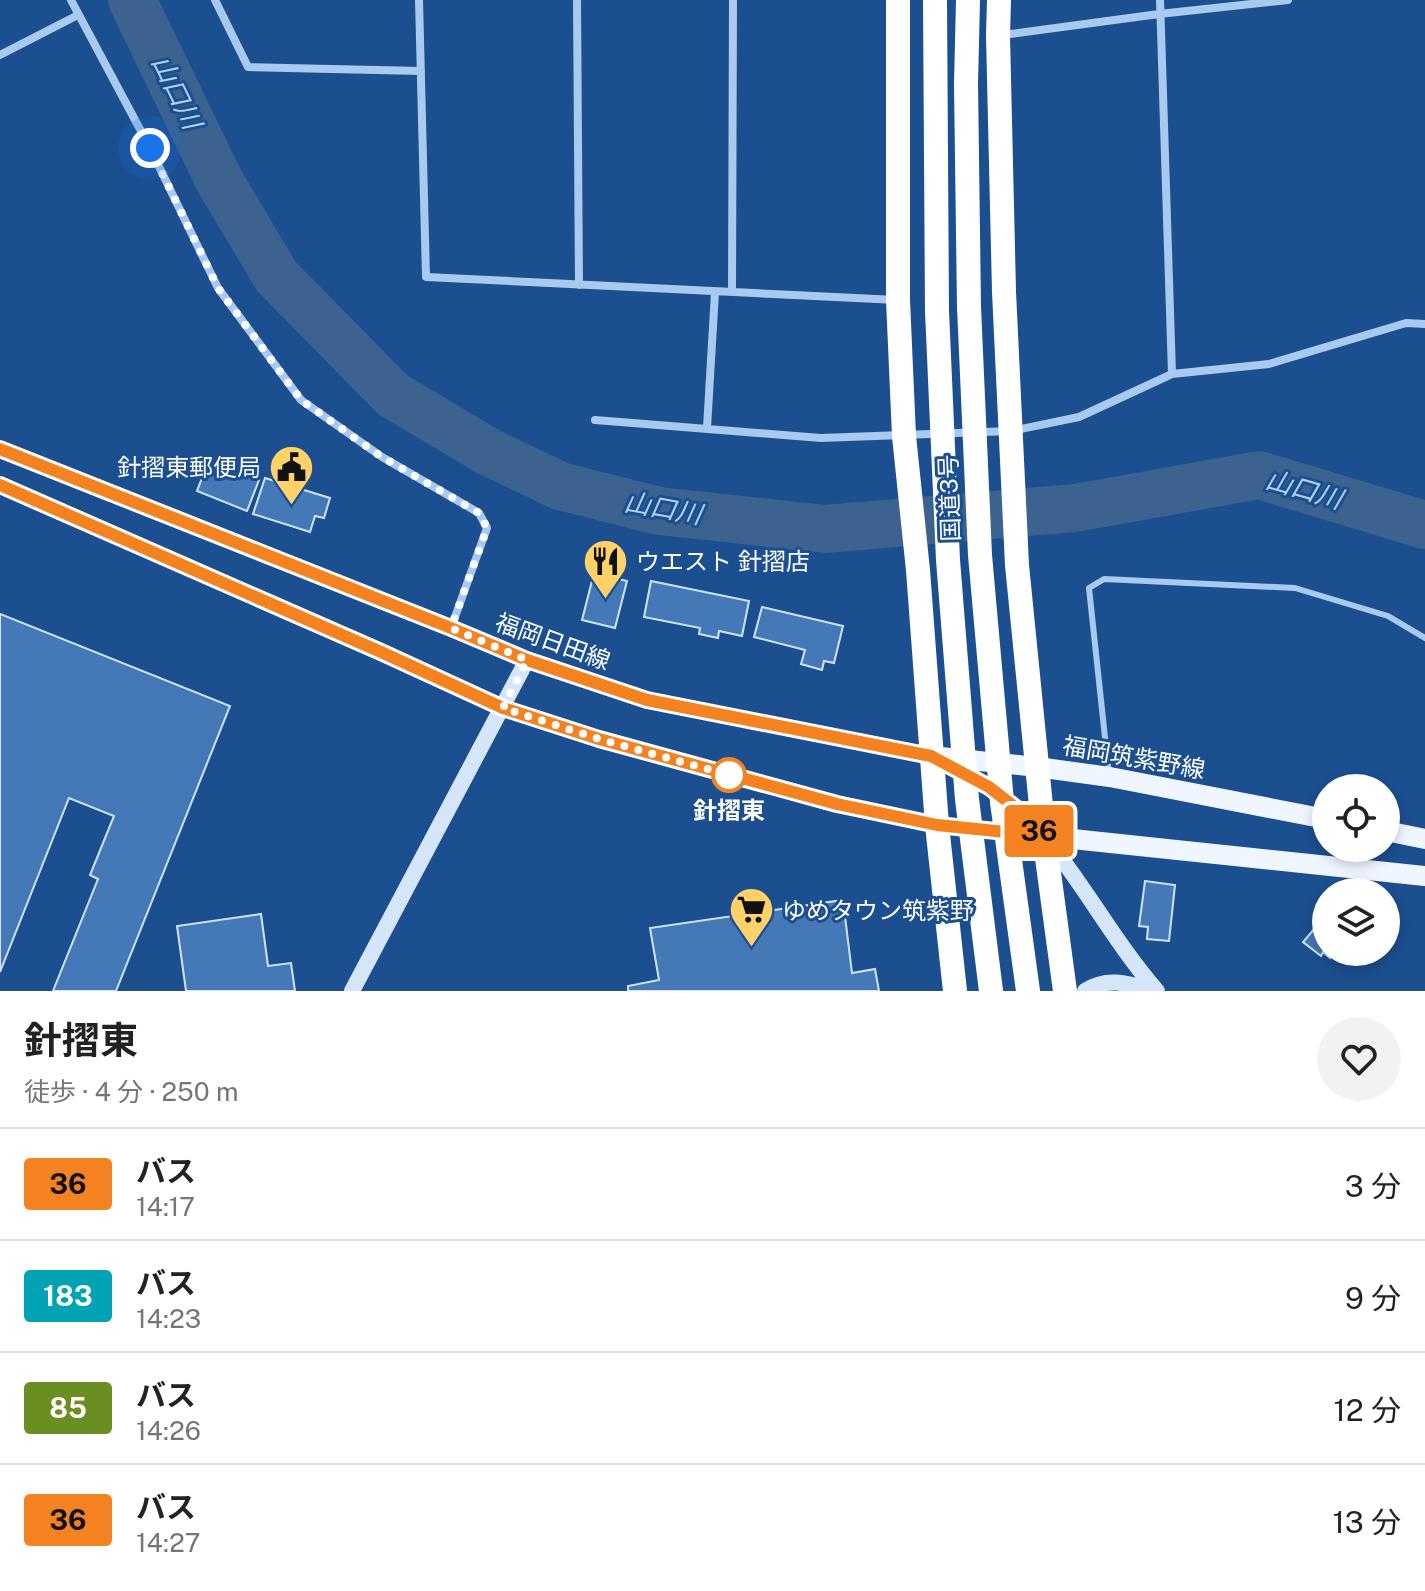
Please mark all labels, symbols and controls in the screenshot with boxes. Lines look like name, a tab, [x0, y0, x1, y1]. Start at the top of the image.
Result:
water label: 山口川	[146, 50, 209, 137]
your location	[130, 128, 170, 168]
public building icon: 針摺東郵便局	[268, 443, 316, 506]
place label: 針摺東郵便局	[117, 453, 261, 481]
street label: 国道3号	[933, 454, 965, 542]
water label: 山口川	[1262, 463, 1349, 515]
water label: 山口川	[622, 486, 707, 531]
restaurant icon: ウエスト 針摺店	[581, 537, 629, 600]
place label: ウエスト 針摺店	[636, 547, 810, 575]
street label: 福岡日田線	[492, 607, 614, 675]
street label: 福岡筑紫野線	[1061, 731, 1207, 783]
marker: 針摺東	[712, 758, 746, 792]
map controls	[1312, 774, 1400, 966]
button: locate	[1312, 774, 1400, 862]
place label: 針摺東	[693, 796, 765, 824]
line badge: 36	[1003, 805, 1075, 857]
text: 36	[1020, 814, 1058, 847]
button: layers	[1312, 878, 1400, 966]
supermarket icon: ゆめタウン筑紫野	[727, 886, 775, 949]
place label: ゆめタウン筑紫野	[782, 896, 974, 924]
button: heart	[1317, 1017, 1401, 1101]
text: 針摺東	[24, 1018, 138, 1063]
text: 徒歩 · 4 分 · 250 m	[24, 1076, 238, 1107]
text: バス	[136, 1153, 196, 1189]
text: 36	[49, 1167, 87, 1200]
text: 3 分	[1345, 1168, 1401, 1204]
text: 14:17	[136, 1191, 195, 1222]
text: バス	[136, 1265, 196, 1301]
text: 183	[43, 1279, 93, 1312]
text: 9 分	[1345, 1280, 1401, 1316]
text: 14:23	[136, 1303, 201, 1334]
text: バス	[136, 1377, 196, 1413]
text: 85	[49, 1391, 87, 1424]
text: 12 分	[1334, 1392, 1401, 1428]
text: 14:26	[136, 1415, 201, 1446]
text: バス	[136, 1489, 196, 1525]
text: 36	[49, 1503, 87, 1536]
text: 13 分	[1333, 1504, 1401, 1540]
text: 14:27	[136, 1527, 200, 1558]

